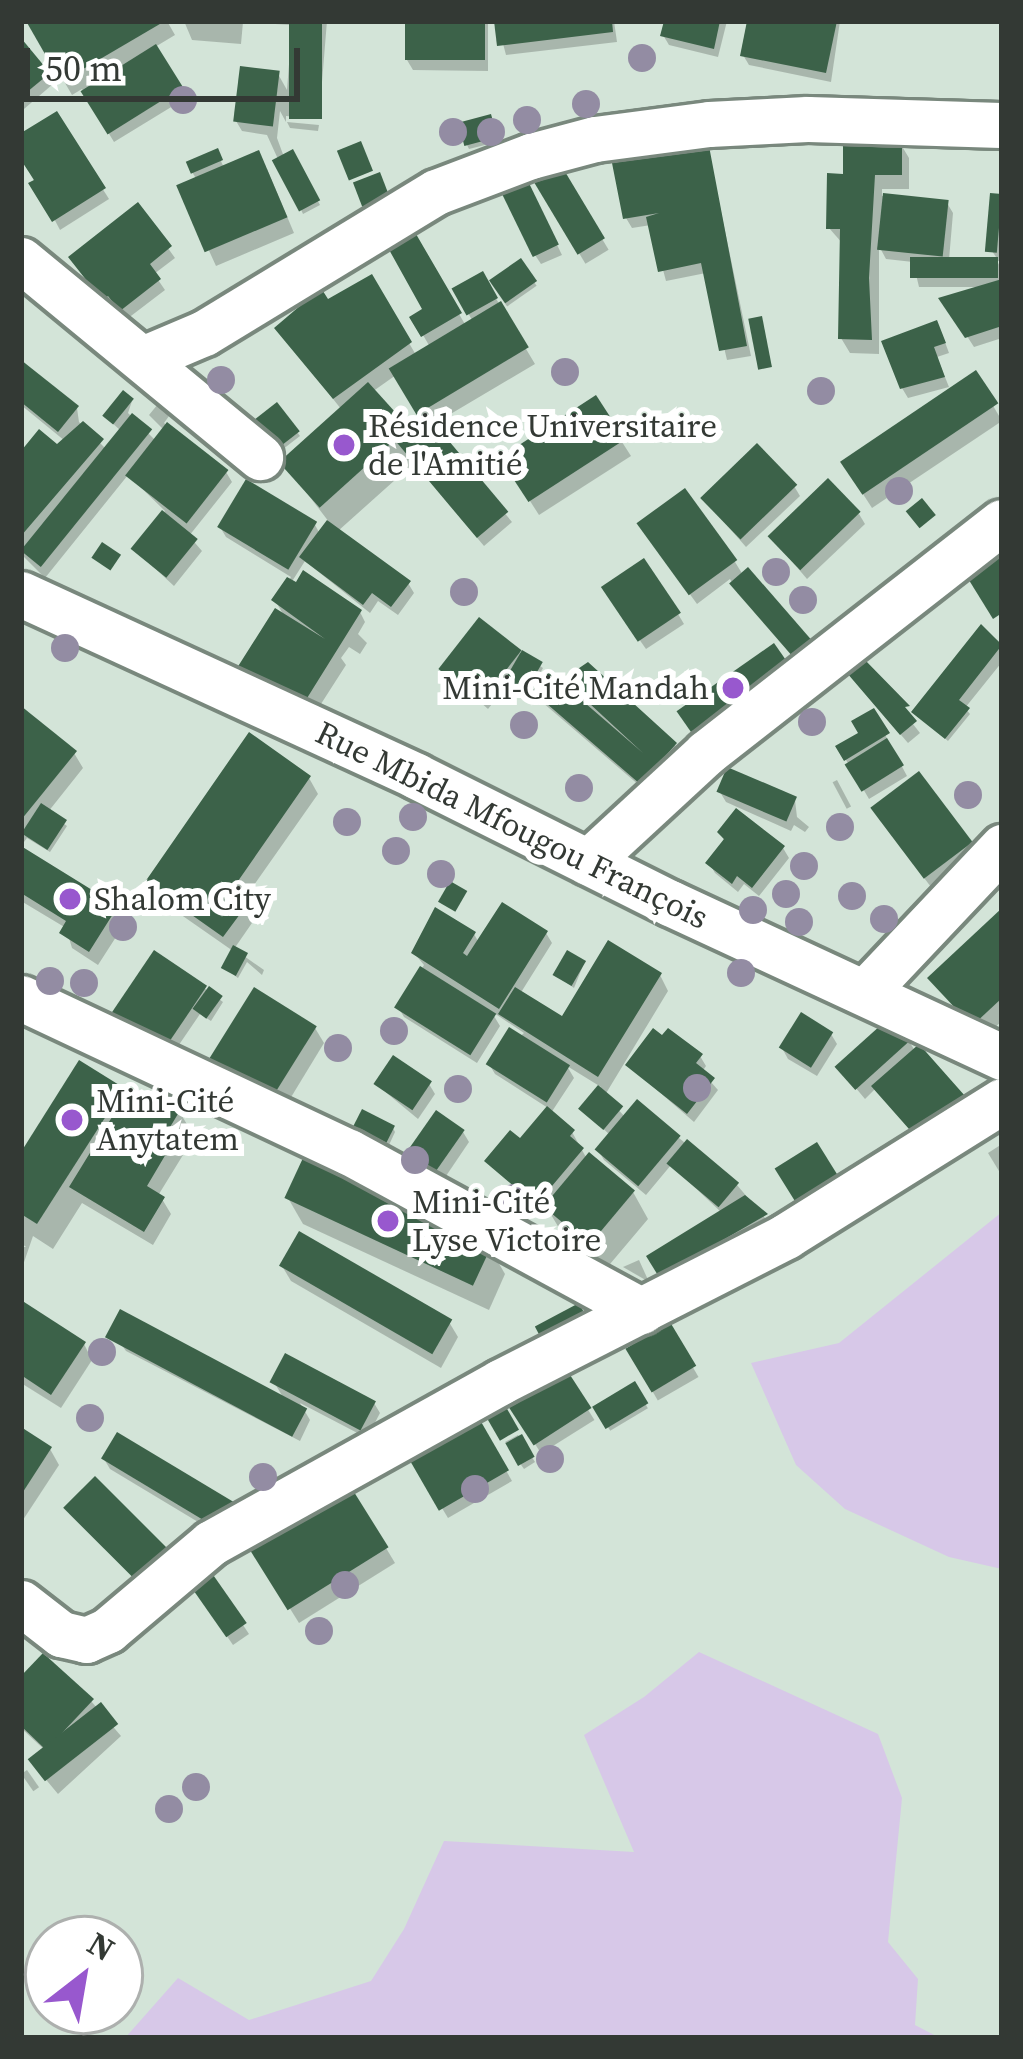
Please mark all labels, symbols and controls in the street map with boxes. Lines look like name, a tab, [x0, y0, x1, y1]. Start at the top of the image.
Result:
scale bar	[30, 24, 306, 98]
text: 50 m	[45, 44, 122, 93]
place label: Résidence Universitaire de l'Amitié	[368, 406, 717, 484]
marker: Résidence Universitaire de l'Amitié	[331, 432, 357, 458]
place label: Mini-Cité Mandah	[442, 668, 709, 708]
marker: Mini-Cité Mandah	[720, 675, 746, 701]
street label: Rue Mbida Mfougou François	[309, 713, 715, 937]
place label: Shalom City	[94, 879, 271, 919]
marker: Shalom City	[57, 886, 83, 912]
place label: Mini-Cité Anytatem	[96, 1081, 239, 1159]
marker: Mini-Cité Anytatem	[59, 1107, 85, 1133]
place label: Mini-Cité Lyse Victoire	[412, 1182, 602, 1260]
marker: Mini-Cité Lyse Victoire	[375, 1208, 401, 1234]
north arrow	[24, 1915, 144, 2035]
text: N	[79, 1921, 123, 1972]

